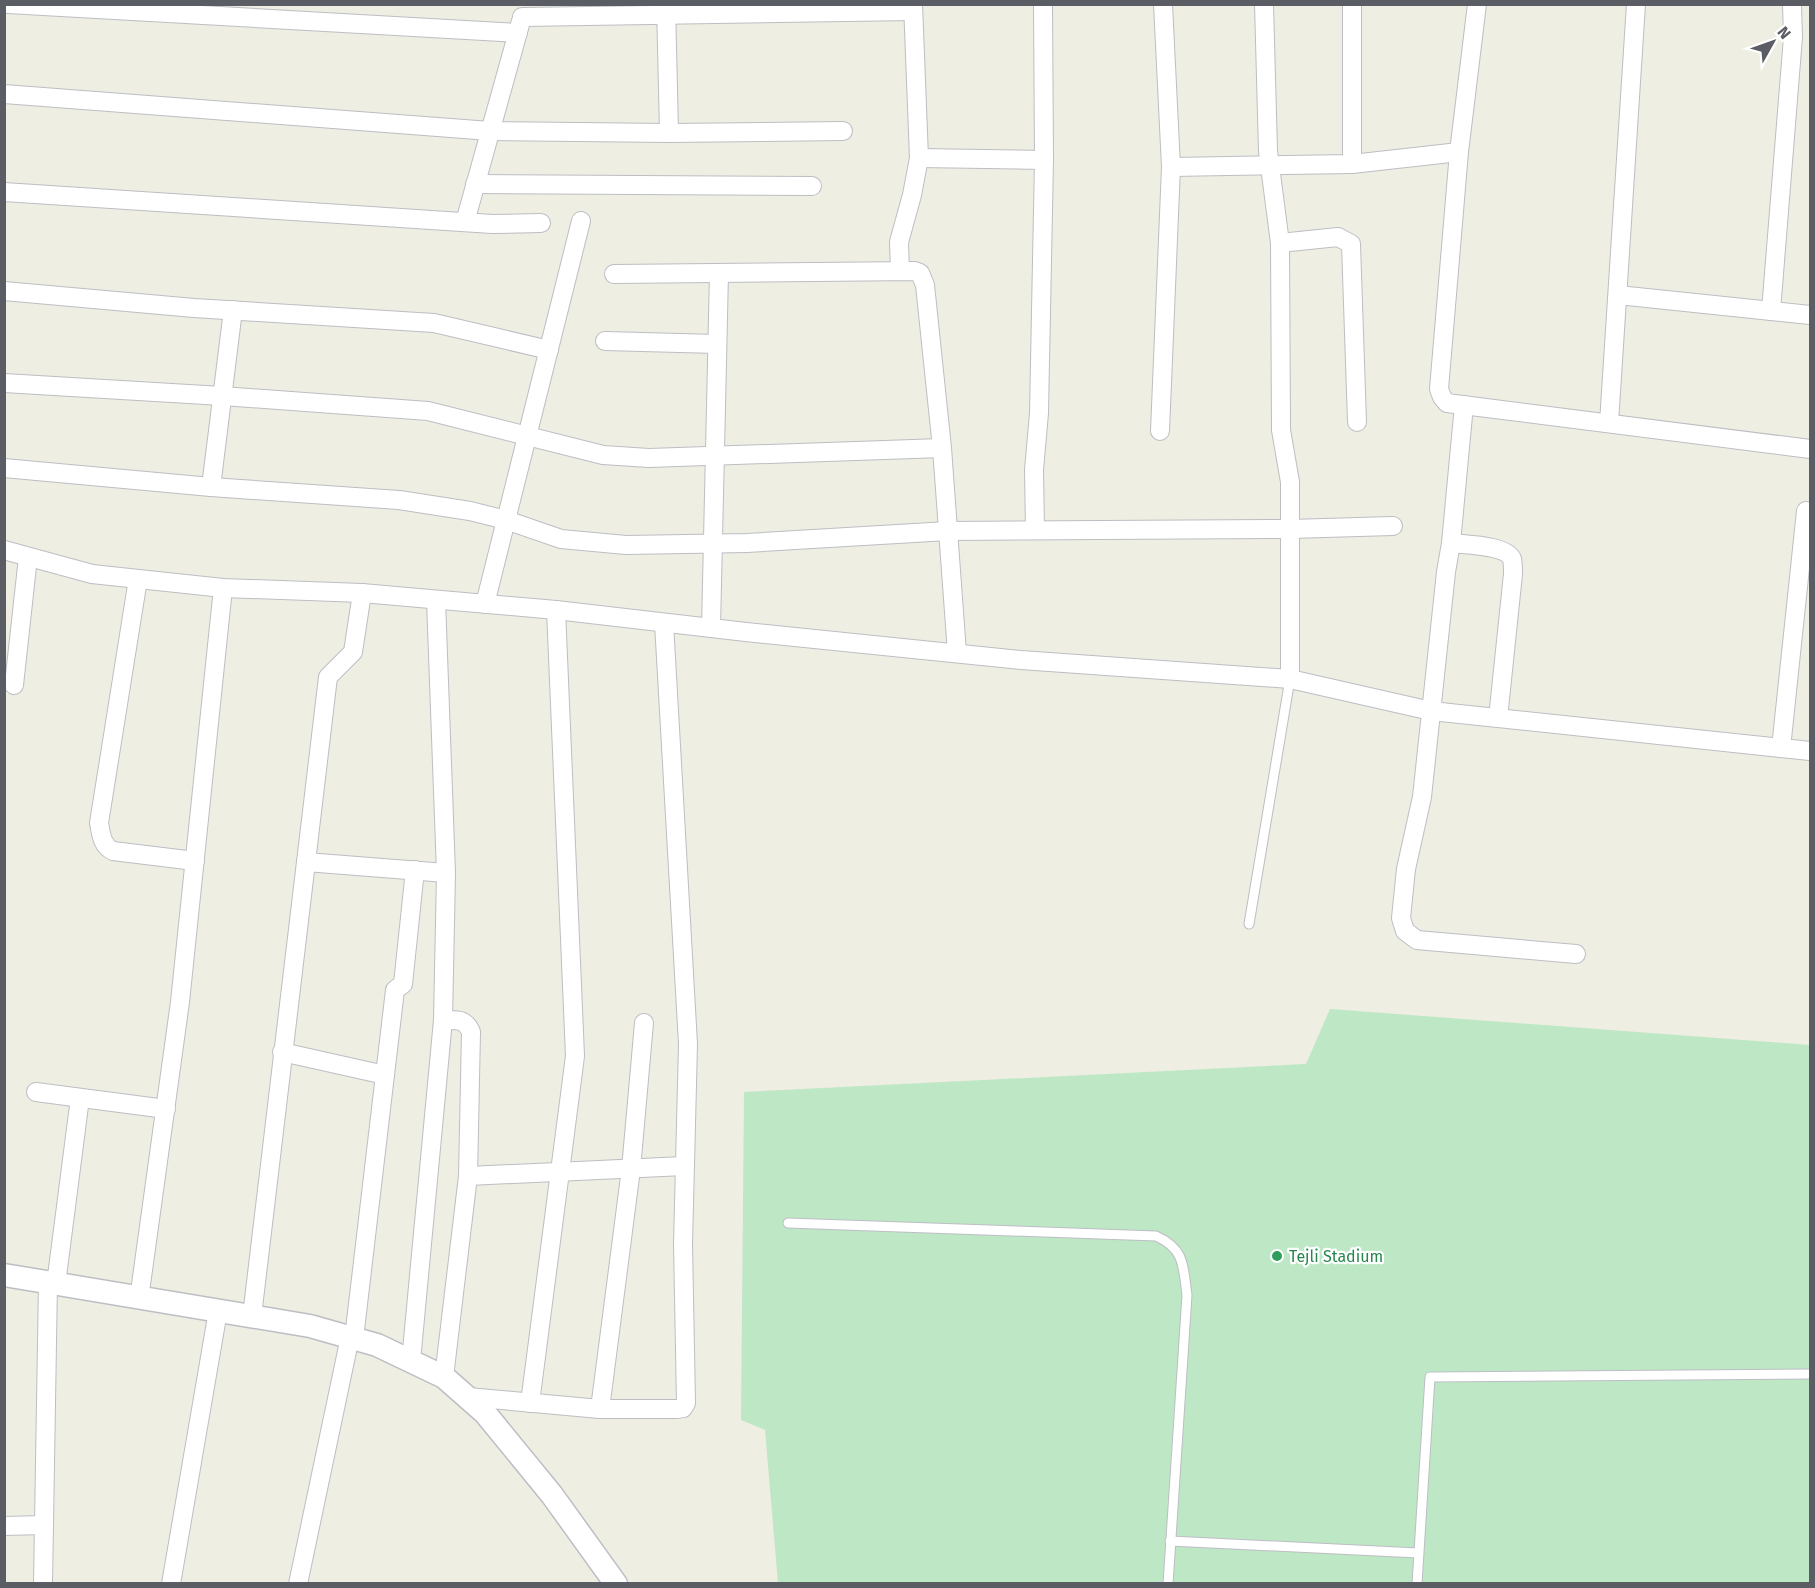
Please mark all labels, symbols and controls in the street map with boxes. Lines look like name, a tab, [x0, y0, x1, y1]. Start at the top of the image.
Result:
north arrow	[1743, 12, 1803, 72]
text: N	[1773, 23, 1795, 43]
place label: Tejli Stadium	[1289, 1247, 1383, 1266]
marker: Tejli Stadium	[1270, 1249, 1284, 1263]

